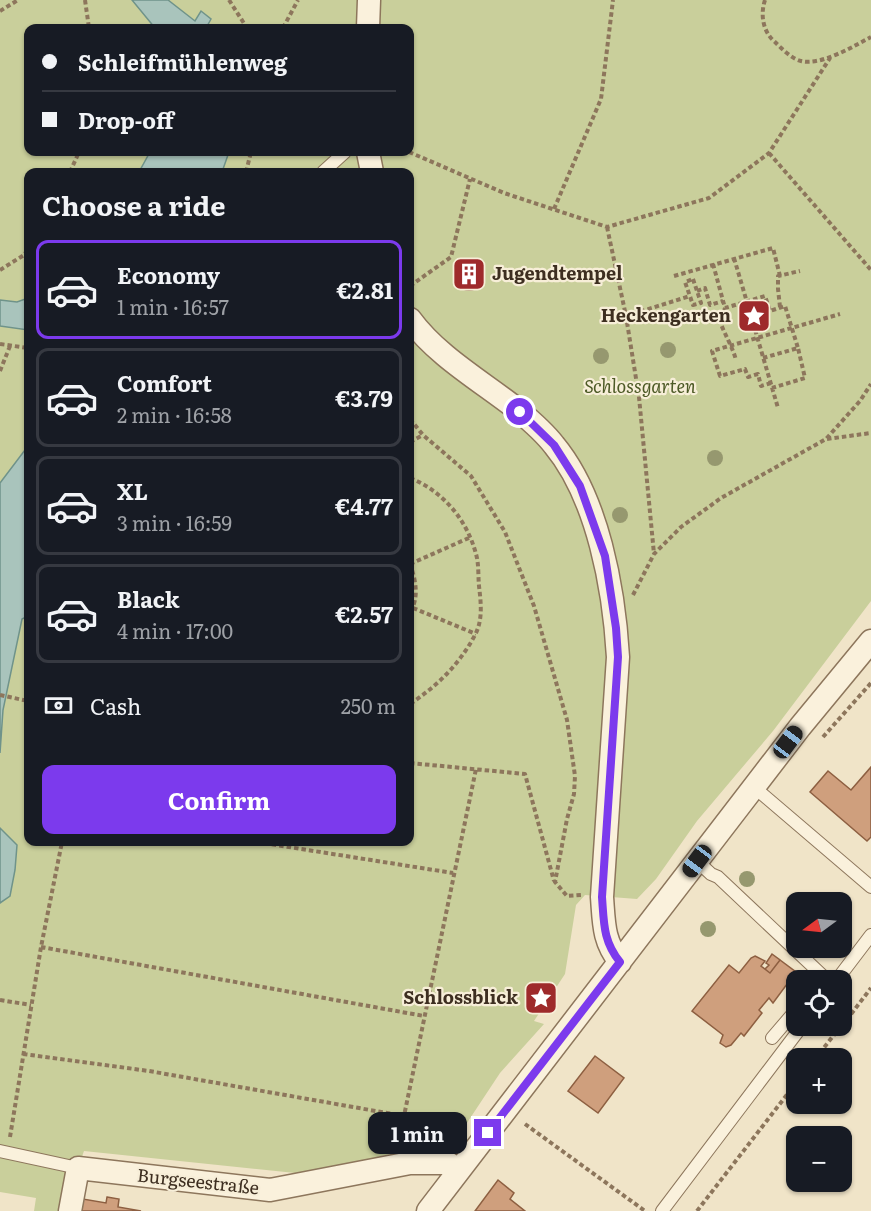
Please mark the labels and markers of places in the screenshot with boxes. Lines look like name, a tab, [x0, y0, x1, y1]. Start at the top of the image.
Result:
building icon: Jugendtempel	[451, 256, 487, 292]
place label: Jugendtempel	[492, 259, 623, 286]
place icon: Heckengarten	[736, 298, 772, 334]
place label: Heckengarten	[601, 301, 731, 328]
place icon: Schlossblick	[523, 980, 559, 1016]
place label: Schlossblick	[403, 983, 519, 1010]

